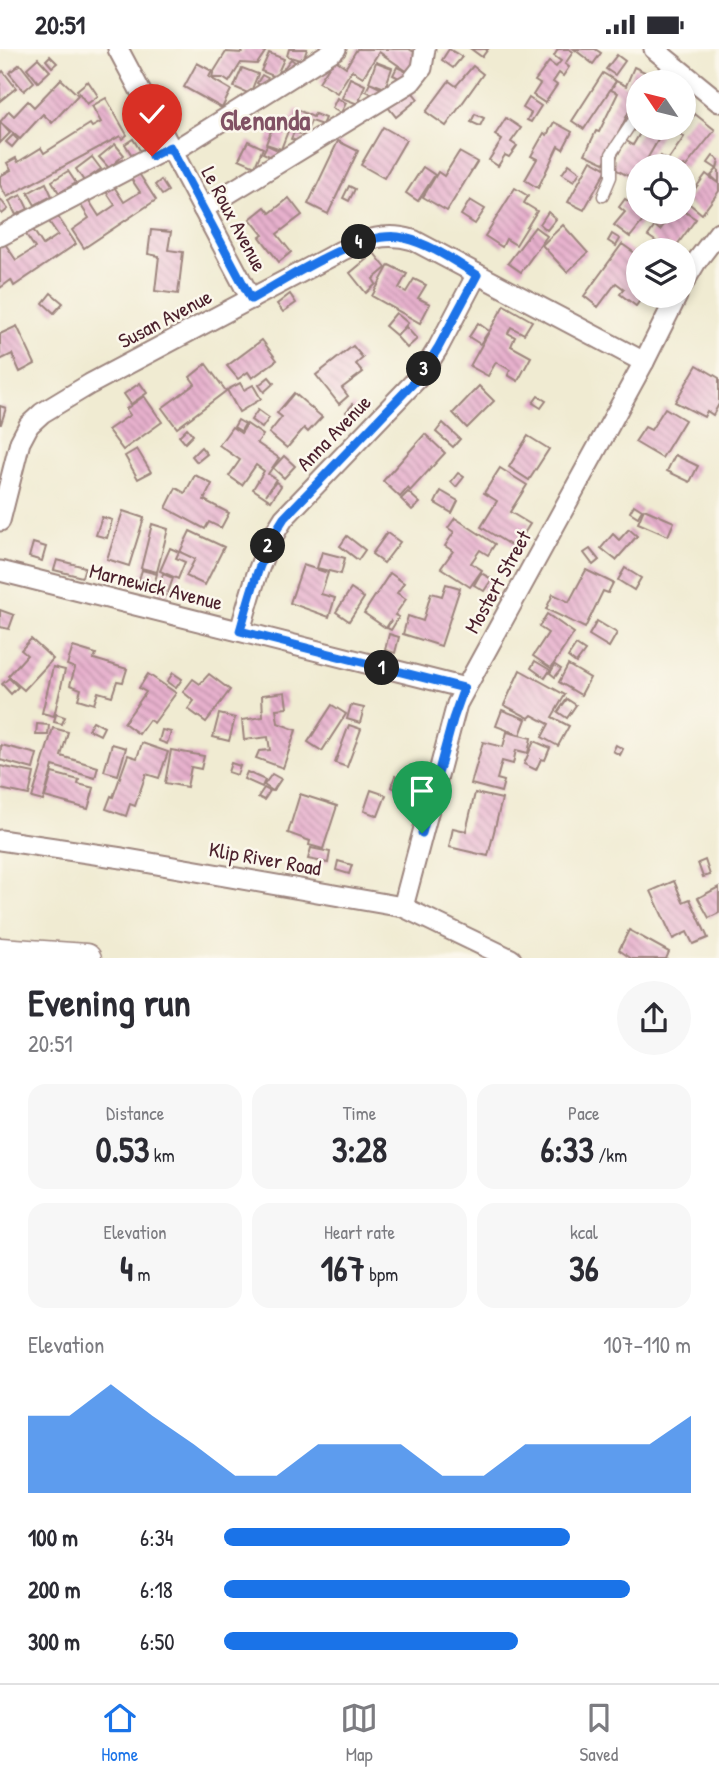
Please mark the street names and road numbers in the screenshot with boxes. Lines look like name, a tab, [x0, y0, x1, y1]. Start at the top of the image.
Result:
street label: Le Roux Avenue	[195, 161, 274, 276]
street label: Susan Avenue	[113, 282, 217, 355]
street label: Anna Avenue	[290, 388, 377, 477]
street label: Mostert Street	[457, 524, 538, 638]
street label: Marnewick Avenue	[87, 556, 226, 617]
street label: Klip River Road	[207, 834, 323, 883]

